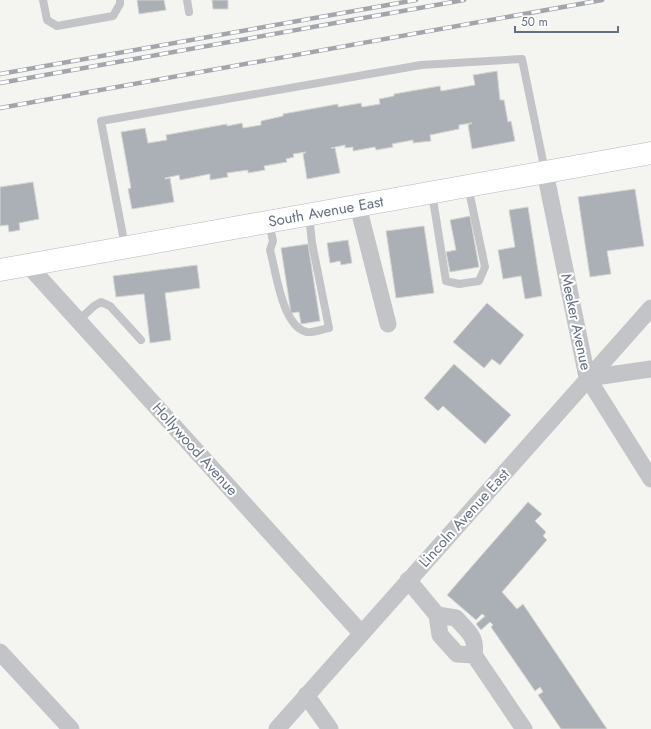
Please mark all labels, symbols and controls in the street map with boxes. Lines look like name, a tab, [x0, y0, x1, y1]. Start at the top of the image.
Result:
scale bar	[515, 8, 618, 34]
text: 50 m	[521, 13, 548, 31]
street label: South Avenue East	[266, 190, 386, 233]
street label: Meeker Avenue	[555, 272, 597, 373]
street label: Hollywood Avenue	[147, 397, 243, 501]
street label: Lincoln Avenue East	[414, 464, 515, 572]

